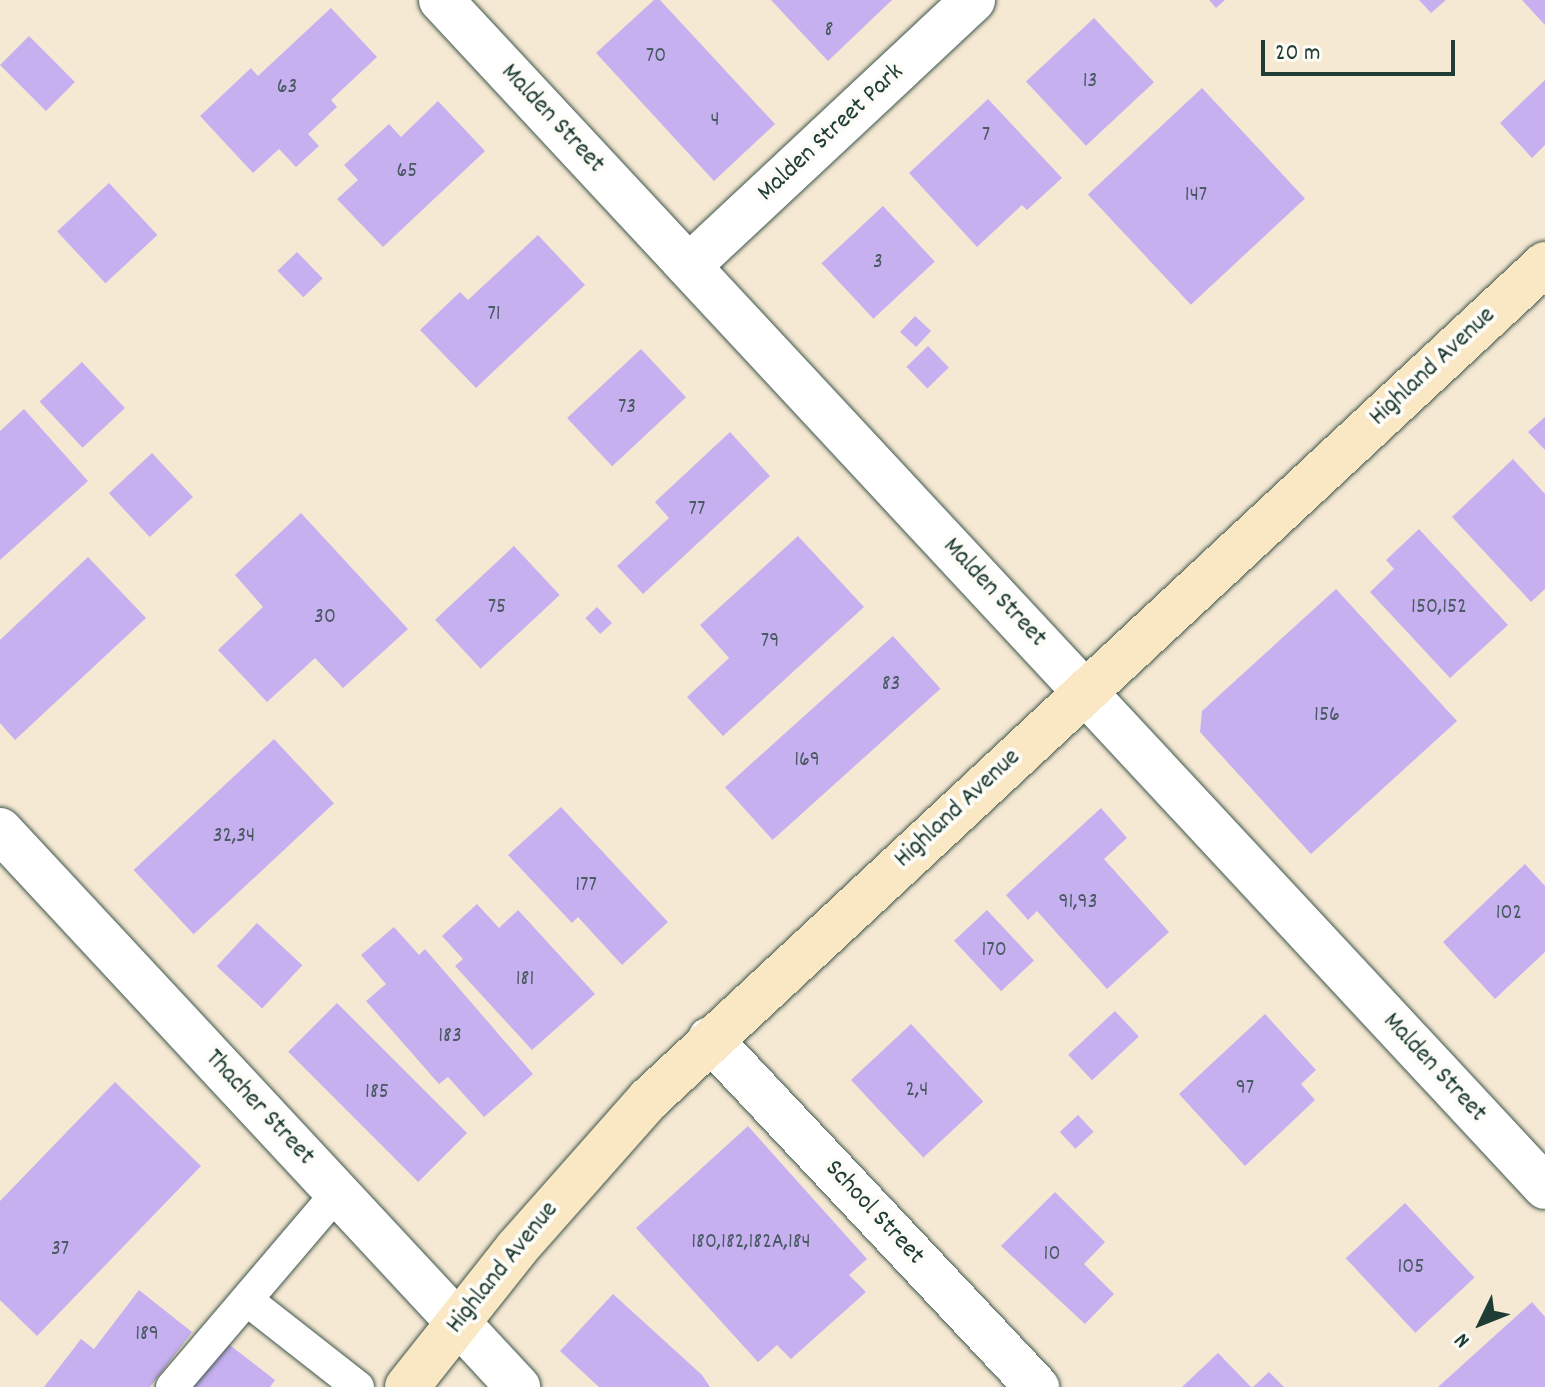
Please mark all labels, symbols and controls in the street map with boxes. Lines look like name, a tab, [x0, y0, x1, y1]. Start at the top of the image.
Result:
house number: 8	[825, 18, 833, 44]
scale bar	[1265, 24, 1459, 74]
text: 20 m	[1275, 37, 1321, 71]
house number: 70	[646, 44, 666, 70]
street label: Malden Street Park	[751, 57, 911, 209]
street label: Malden Street	[493, 58, 611, 180]
house number: 13	[1083, 69, 1097, 95]
house number: 63	[277, 75, 297, 101]
house number: 4	[710, 108, 720, 134]
house number: 7	[982, 123, 990, 149]
house number: 65	[397, 159, 417, 185]
house number: 147	[1185, 183, 1207, 209]
house number: 3	[873, 250, 883, 276]
street label: Highland Avenue	[1363, 301, 1503, 433]
house number: 71	[487, 302, 501, 328]
house number: 73	[618, 395, 636, 421]
house number: 77	[689, 497, 705, 523]
street label: Malden Street	[935, 532, 1053, 654]
house number: 75	[488, 595, 506, 621]
house number: 150,152	[1411, 595, 1467, 621]
house number: 30	[314, 605, 336, 631]
house number: 79	[761, 629, 779, 655]
house number: 83	[882, 672, 900, 698]
house number: 156	[1314, 703, 1340, 729]
street label: Highland Avenue	[888, 743, 1028, 875]
house number: 169	[794, 748, 820, 774]
house number: 32,34	[213, 824, 255, 850]
house number: 177	[575, 873, 597, 899]
house number: 91,93	[1059, 890, 1097, 916]
house number: 102	[1496, 901, 1522, 927]
house number: 170	[981, 938, 1007, 964]
house number: 181	[516, 967, 534, 993]
street label: Malden Street	[1375, 1007, 1493, 1129]
house number: 183	[438, 1024, 462, 1050]
street label: Thacher Street	[197, 1044, 321, 1172]
house number: 97	[1236, 1076, 1254, 1102]
house number: 2,4	[906, 1078, 928, 1104]
house number: 185	[365, 1080, 389, 1106]
street label: School Street	[817, 1154, 931, 1272]
street label: Highland Avenue	[440, 1196, 566, 1340]
house number: 180,182,182A,184	[691, 1230, 811, 1256]
house number: 37	[51, 1237, 69, 1263]
house number: 10	[1044, 1242, 1060, 1268]
house number: 105	[1398, 1255, 1424, 1281]
north arrow	[1441, 1283, 1521, 1363]
house number: 189	[135, 1322, 159, 1348]
text: N	[1448, 1325, 1478, 1354]

